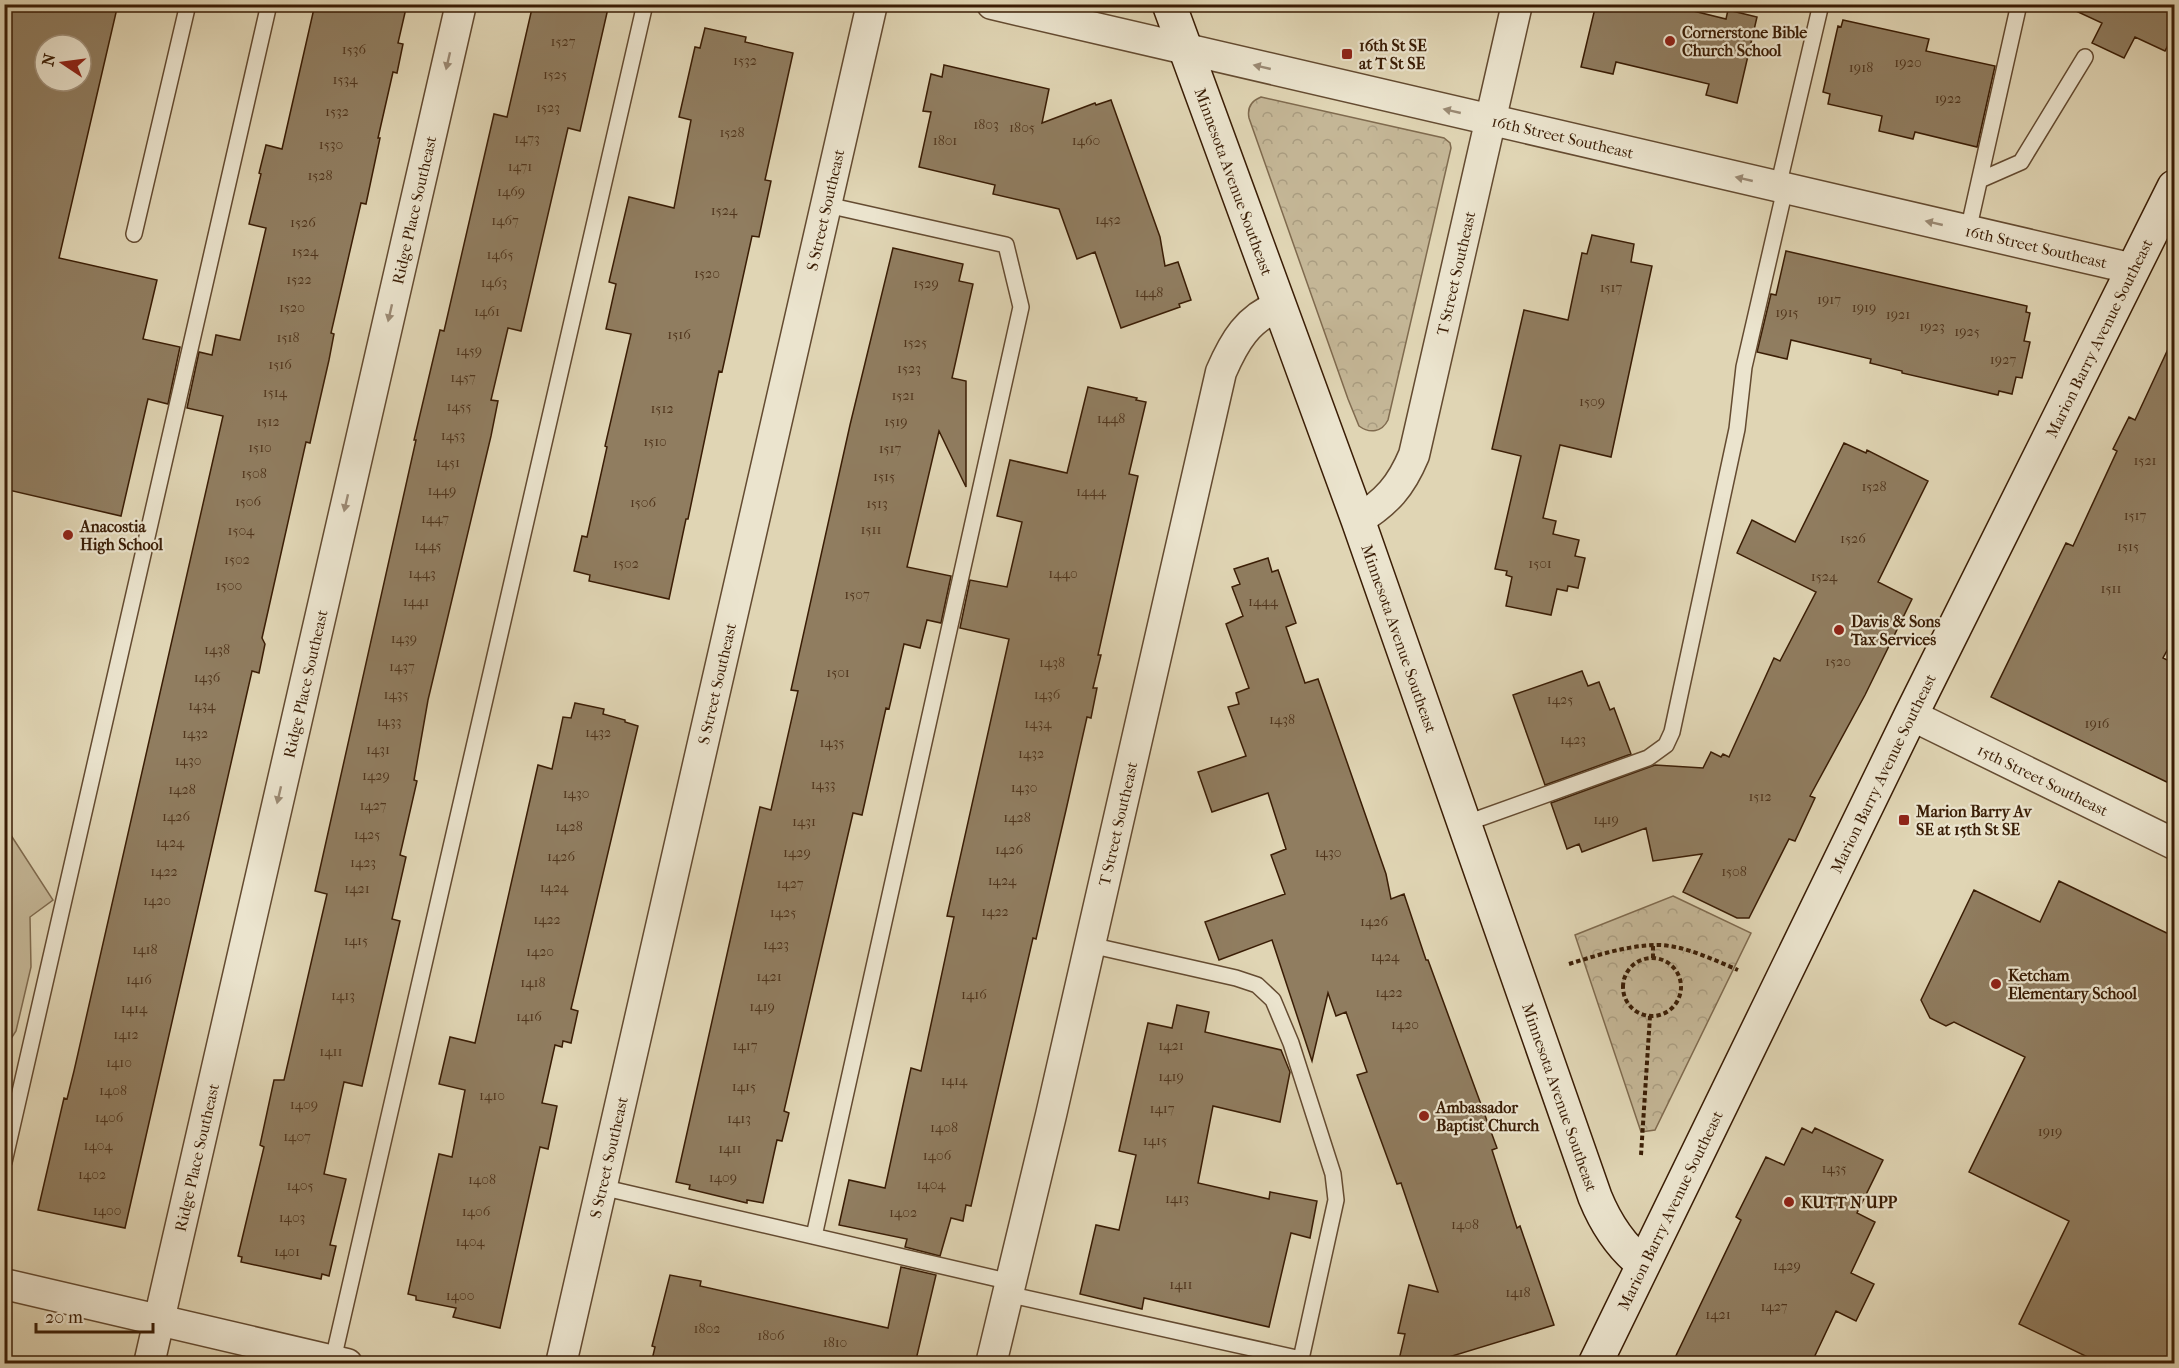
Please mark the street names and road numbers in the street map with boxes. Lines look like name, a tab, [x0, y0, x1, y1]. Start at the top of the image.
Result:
street label: Minnesota Avenue Southeast	[1191, 85, 1277, 278]
street label: 16th Street Southeast	[1490, 111, 1636, 162]
street label: Ridge Place Southeast	[388, 134, 440, 286]
street label: S Street Southeast	[802, 147, 848, 272]
street label: T Street Southeast	[1432, 209, 1479, 337]
street label: 16th Street Southeast	[1963, 221, 2109, 272]
street label: Marion Barry Avenue Southeast	[2041, 235, 2156, 441]
street label: Minnesota Avenue Southeast	[1358, 542, 1441, 735]
street label: Ridge Place Southeast	[279, 607, 331, 760]
street label: S Street Southeast	[693, 621, 740, 746]
street label: Marion Barry Avenue Southeast	[1826, 670, 1940, 876]
street label: 15th Street Southeast	[1974, 740, 2112, 820]
street label: T Street Southeast	[1094, 759, 1141, 888]
street label: Minnesota Avenue Southeast	[1518, 1000, 1602, 1194]
street label: Ridge Place Southeast	[170, 1081, 223, 1233]
street label: S Street Southeast	[585, 1094, 631, 1220]
street label: Marion Barry Avenue Southeast	[1613, 1107, 1727, 1313]

